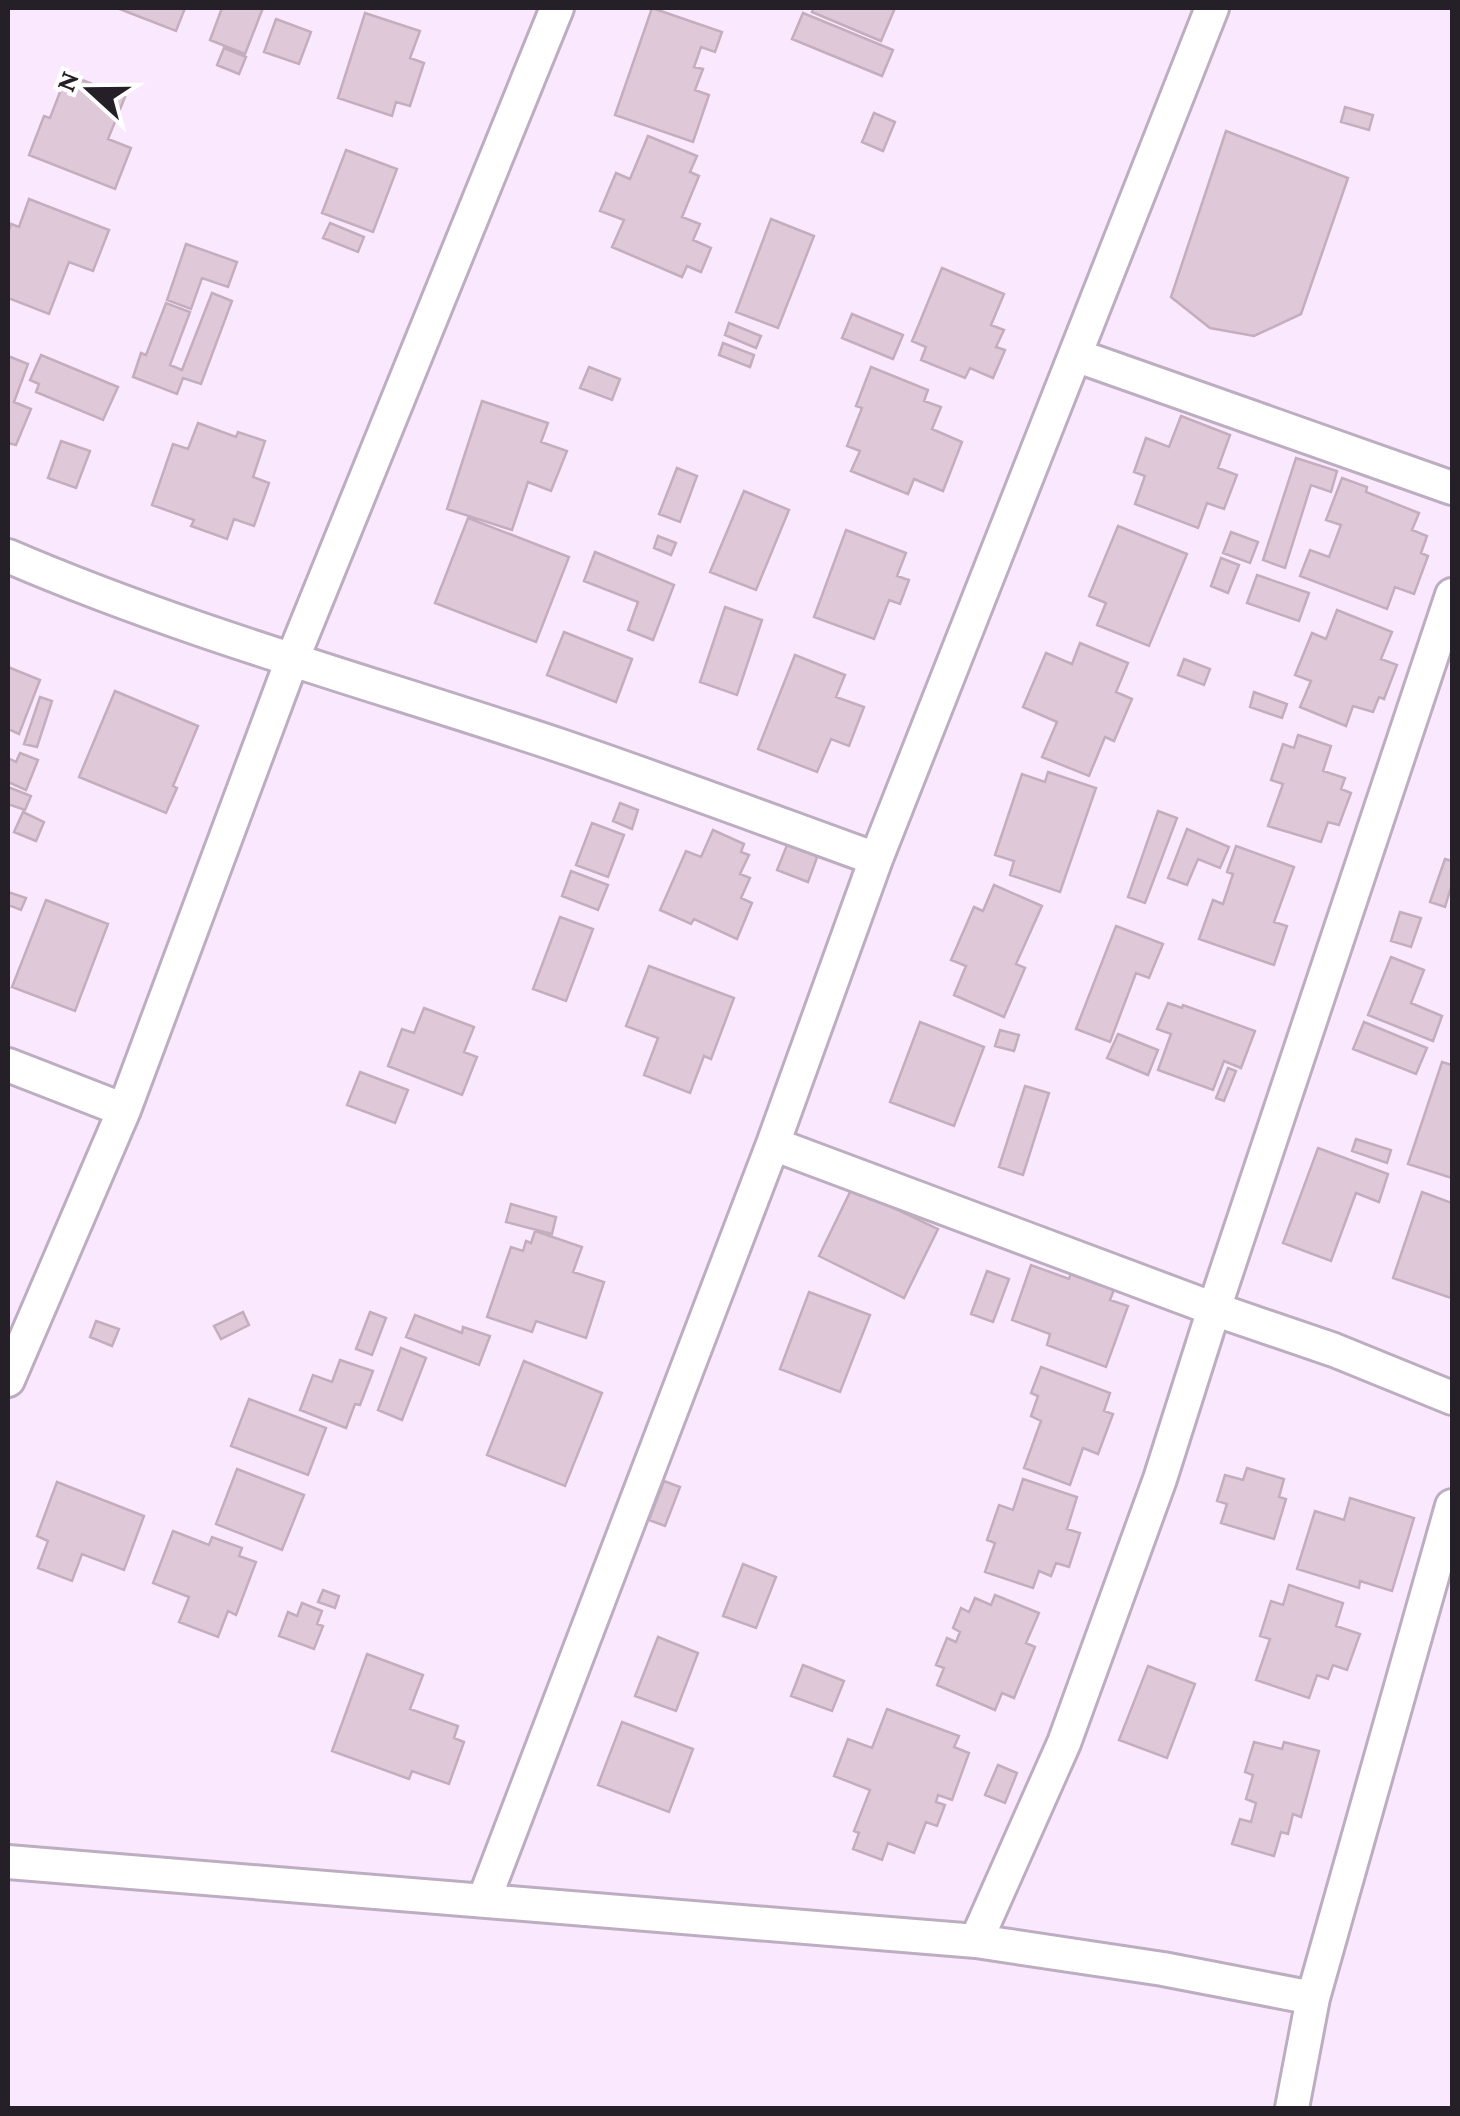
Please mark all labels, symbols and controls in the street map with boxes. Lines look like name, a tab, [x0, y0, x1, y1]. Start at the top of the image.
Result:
north arrow	[40, 40, 140, 140]
text: N	[49, 67, 85, 96]

